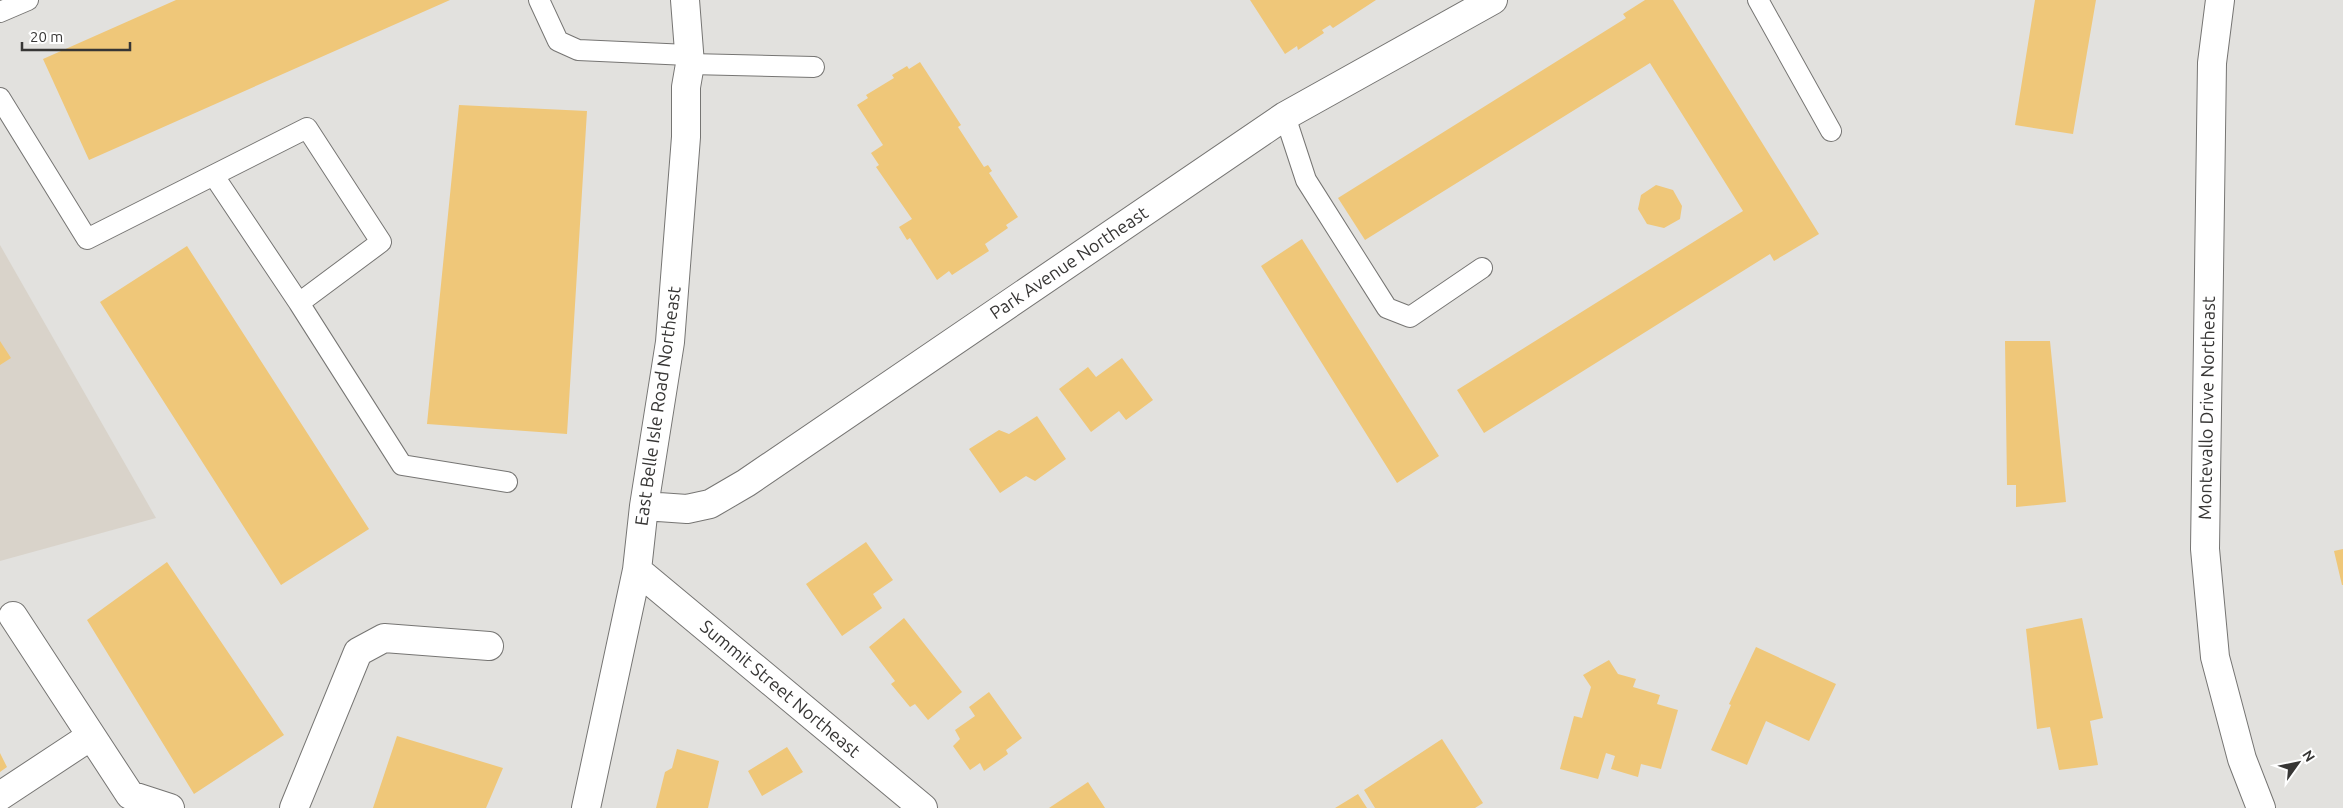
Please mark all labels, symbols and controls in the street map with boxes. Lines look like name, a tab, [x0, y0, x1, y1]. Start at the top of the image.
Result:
scale bar	[22, 20, 130, 52]
text: 20 m	[30, 28, 63, 45]
street label: Park Avenue Northeast	[986, 202, 1151, 323]
street label: East Belle Isle Road Northeast	[630, 285, 684, 527]
street label: Montevallo Drive Northeast	[2194, 296, 2218, 520]
street label: Summit Street Northeast	[697, 616, 865, 761]
north arrow	[2273, 738, 2323, 788]
text: N	[2299, 747, 2318, 765]

